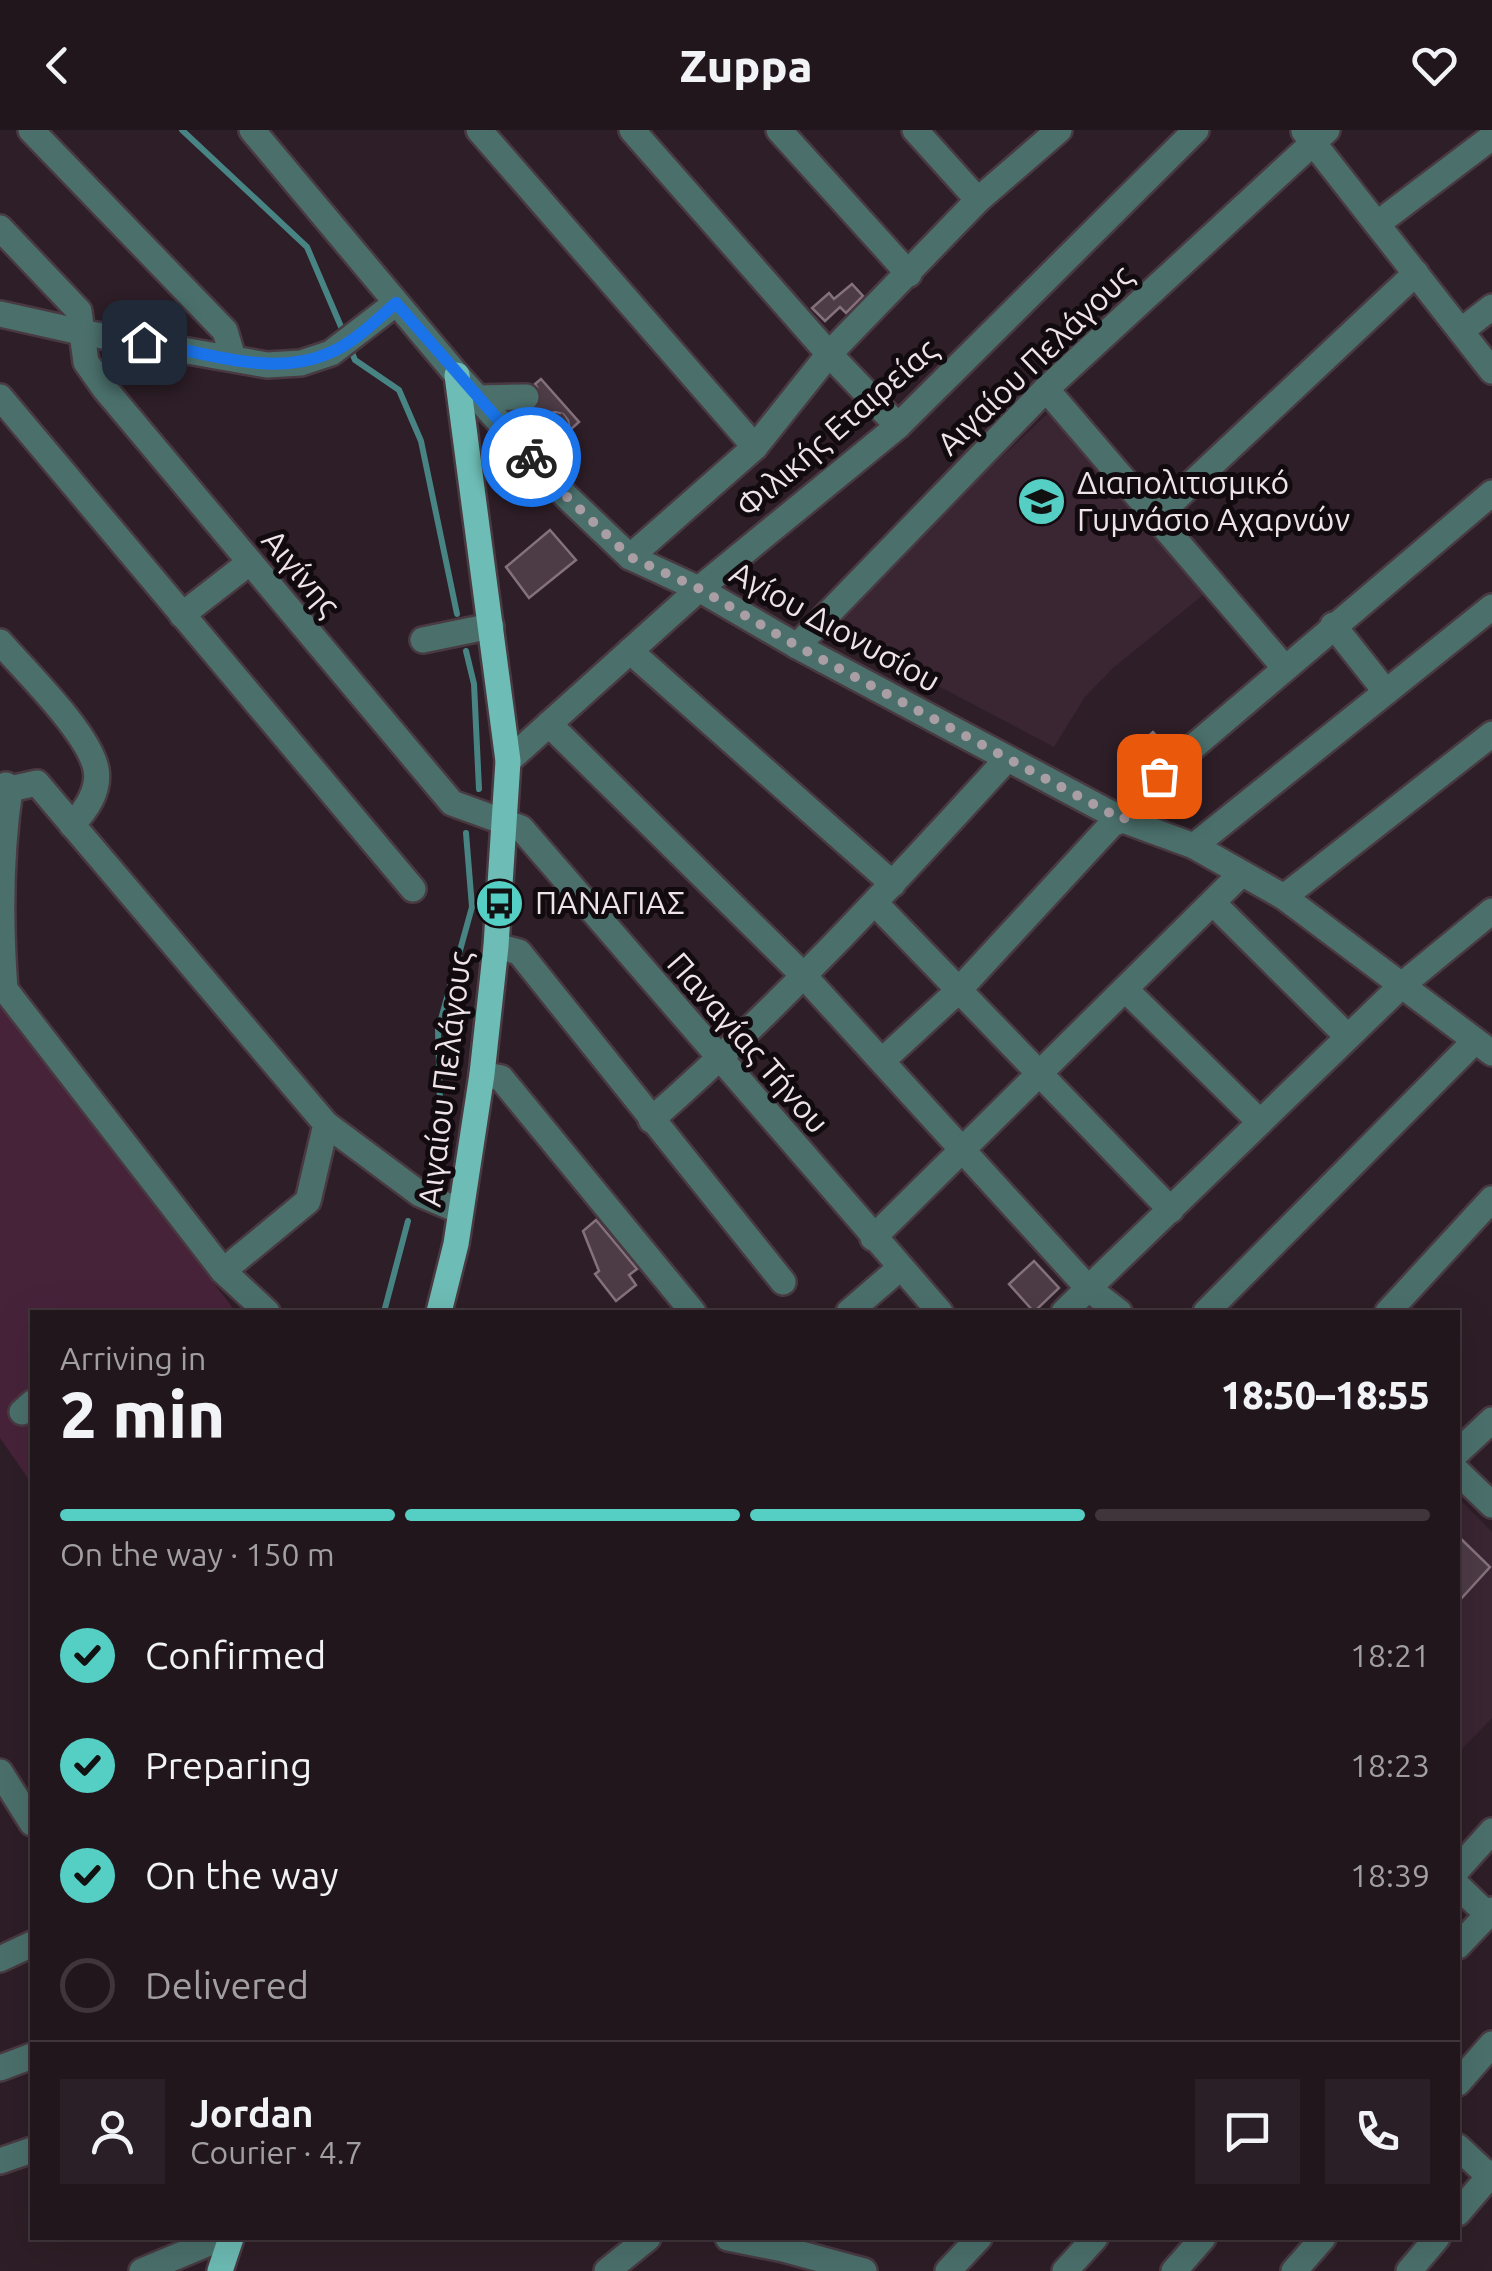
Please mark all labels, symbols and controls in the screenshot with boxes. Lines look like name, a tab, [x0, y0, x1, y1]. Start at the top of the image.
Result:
icon: back	[30, 38, 85, 93]
icon: heart	[1407, 38, 1462, 93]
text: Zuppa	[679, 40, 813, 91]
street label: Αιγαίου Πελάγους	[929, 257, 1140, 462]
pin	[102, 300, 187, 385]
icon: home	[117, 315, 172, 370]
street label: Φιλικής Εταιρείας	[729, 330, 944, 525]
courier	[481, 407, 581, 507]
icon: bike	[504, 430, 559, 485]
place label: Διαπολιτισμικό Γυμνάσιο Αχαρνών	[1077, 464, 1350, 537]
school or university icon: Διαπολιτισμικό Γυμνάσιο Αχαρνών	[1016, 475, 1068, 527]
street label: Αιγίνης	[255, 522, 348, 623]
street label: Αγίου Διονυσίου	[724, 554, 947, 699]
pin	[1117, 734, 1202, 819]
icon: bag	[1132, 749, 1187, 804]
bus stop icon: ΠΑΝΑΓΙΑΣ	[474, 877, 526, 929]
place label: ΠΑΝΑΓΙΑΣ	[535, 884, 685, 920]
street label: Παναγίας Τήνου	[660, 945, 837, 1140]
street label: Αιγαίου Πελάγους	[410, 949, 479, 1209]
text: Arriving in	[60, 1340, 206, 1376]
text: 18:50–18:55	[1221, 1374, 1430, 1416]
text: 2 min	[60, 1377, 225, 1450]
text: On the way · 150 m	[60, 1536, 335, 1572]
icon: check	[60, 1628, 115, 1683]
text: Confirmed	[145, 1634, 326, 1676]
text: 18:21	[1350, 1637, 1430, 1673]
icon: check	[60, 1738, 115, 1793]
text: Preparing	[145, 1744, 312, 1786]
text: 18:23	[1350, 1747, 1430, 1783]
icon: check	[60, 1848, 115, 1903]
text: On the way	[145, 1854, 338, 1896]
text: 18:39	[1350, 1857, 1430, 1893]
text: Delivered	[145, 1964, 309, 2006]
button: person	[60, 2079, 165, 2184]
button: chat	[1195, 2079, 1300, 2184]
button: phone	[1325, 2079, 1430, 2184]
text: Jordan	[190, 2092, 314, 2134]
text: Courier · 4.7	[190, 2134, 363, 2170]

